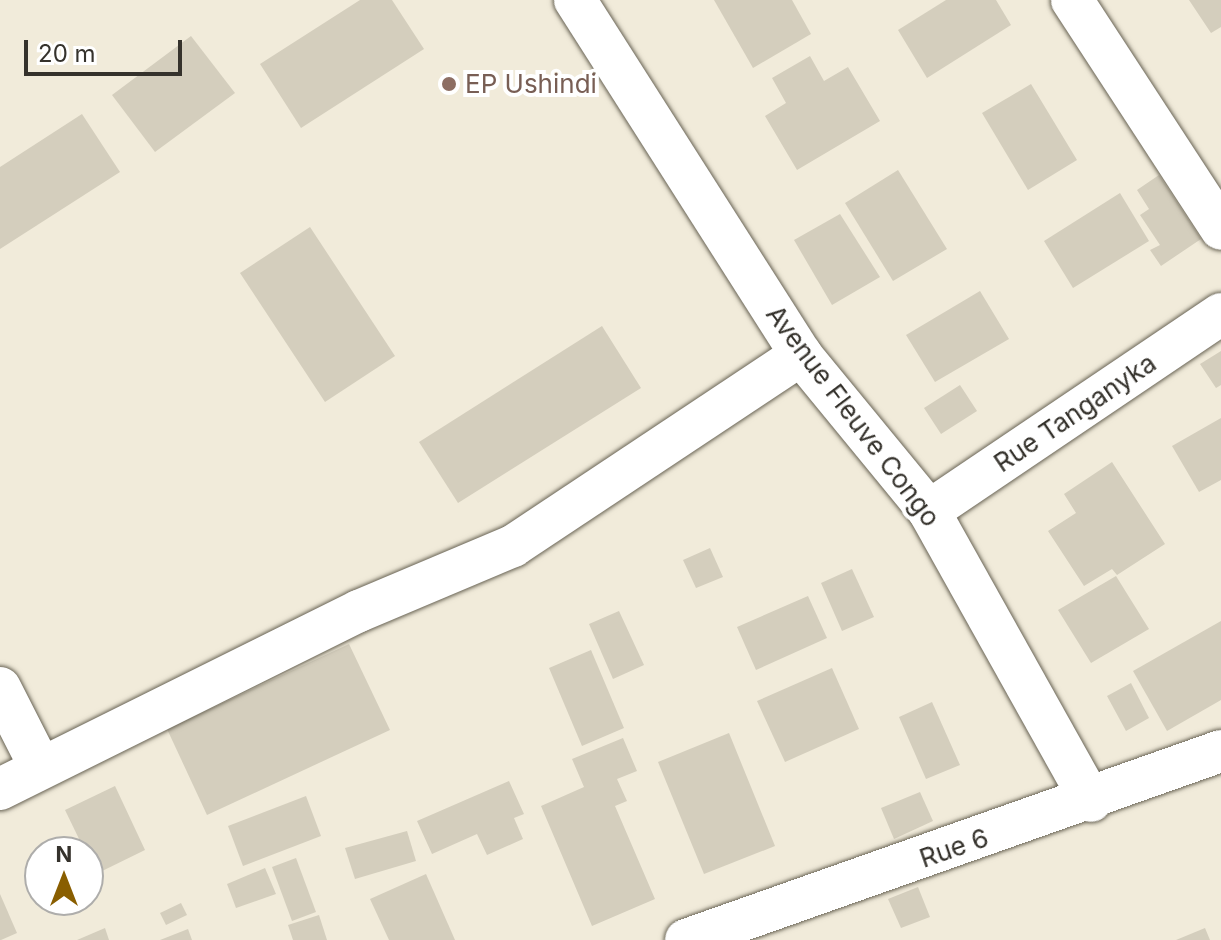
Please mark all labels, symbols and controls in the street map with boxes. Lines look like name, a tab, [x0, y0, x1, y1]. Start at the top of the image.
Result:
scale bar	[28, 24, 186, 74]
text: 20 m	[38, 39, 96, 68]
place label: EP Ushindi	[465, 68, 597, 100]
marker: EP Ushindi	[440, 75, 458, 93]
street label: Avenue Fleuve Congo	[760, 299, 946, 533]
street label: Rue Tanganyka	[988, 347, 1162, 479]
street label: Rue 6	[915, 822, 993, 874]
north arrow	[24, 836, 104, 916]
text: N	[56, 841, 72, 867]

